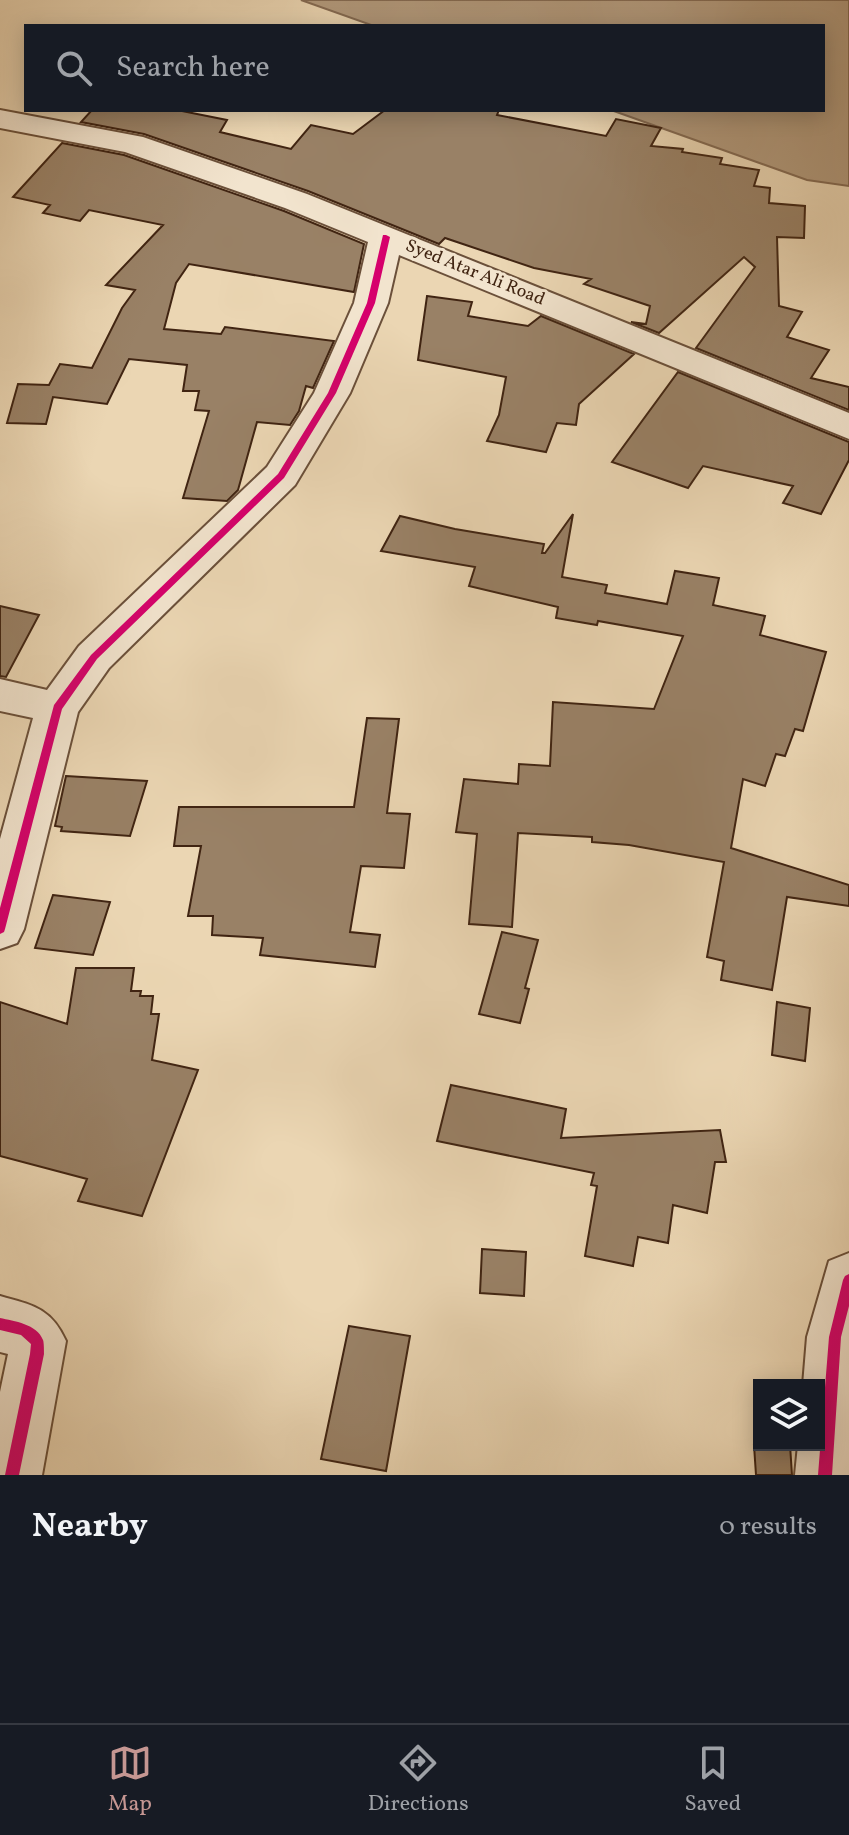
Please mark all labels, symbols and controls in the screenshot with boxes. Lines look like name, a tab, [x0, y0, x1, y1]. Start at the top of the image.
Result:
search box	[24, 24, 825, 112]
icon: search	[52, 46, 96, 90]
text: Search here	[116, 47, 270, 89]
street label: Syed Atar Ali Road	[402, 234, 548, 312]
map controls	[753, 1379, 825, 1451]
button: layers	[753, 1379, 825, 1451]
text: Nearby	[32, 1504, 148, 1551]
text: 0 results	[719, 1509, 817, 1545]
tab: Map	[108, 1741, 152, 1820]
tab: Directions	[368, 1741, 469, 1820]
tab: Saved	[684, 1741, 741, 1820]

